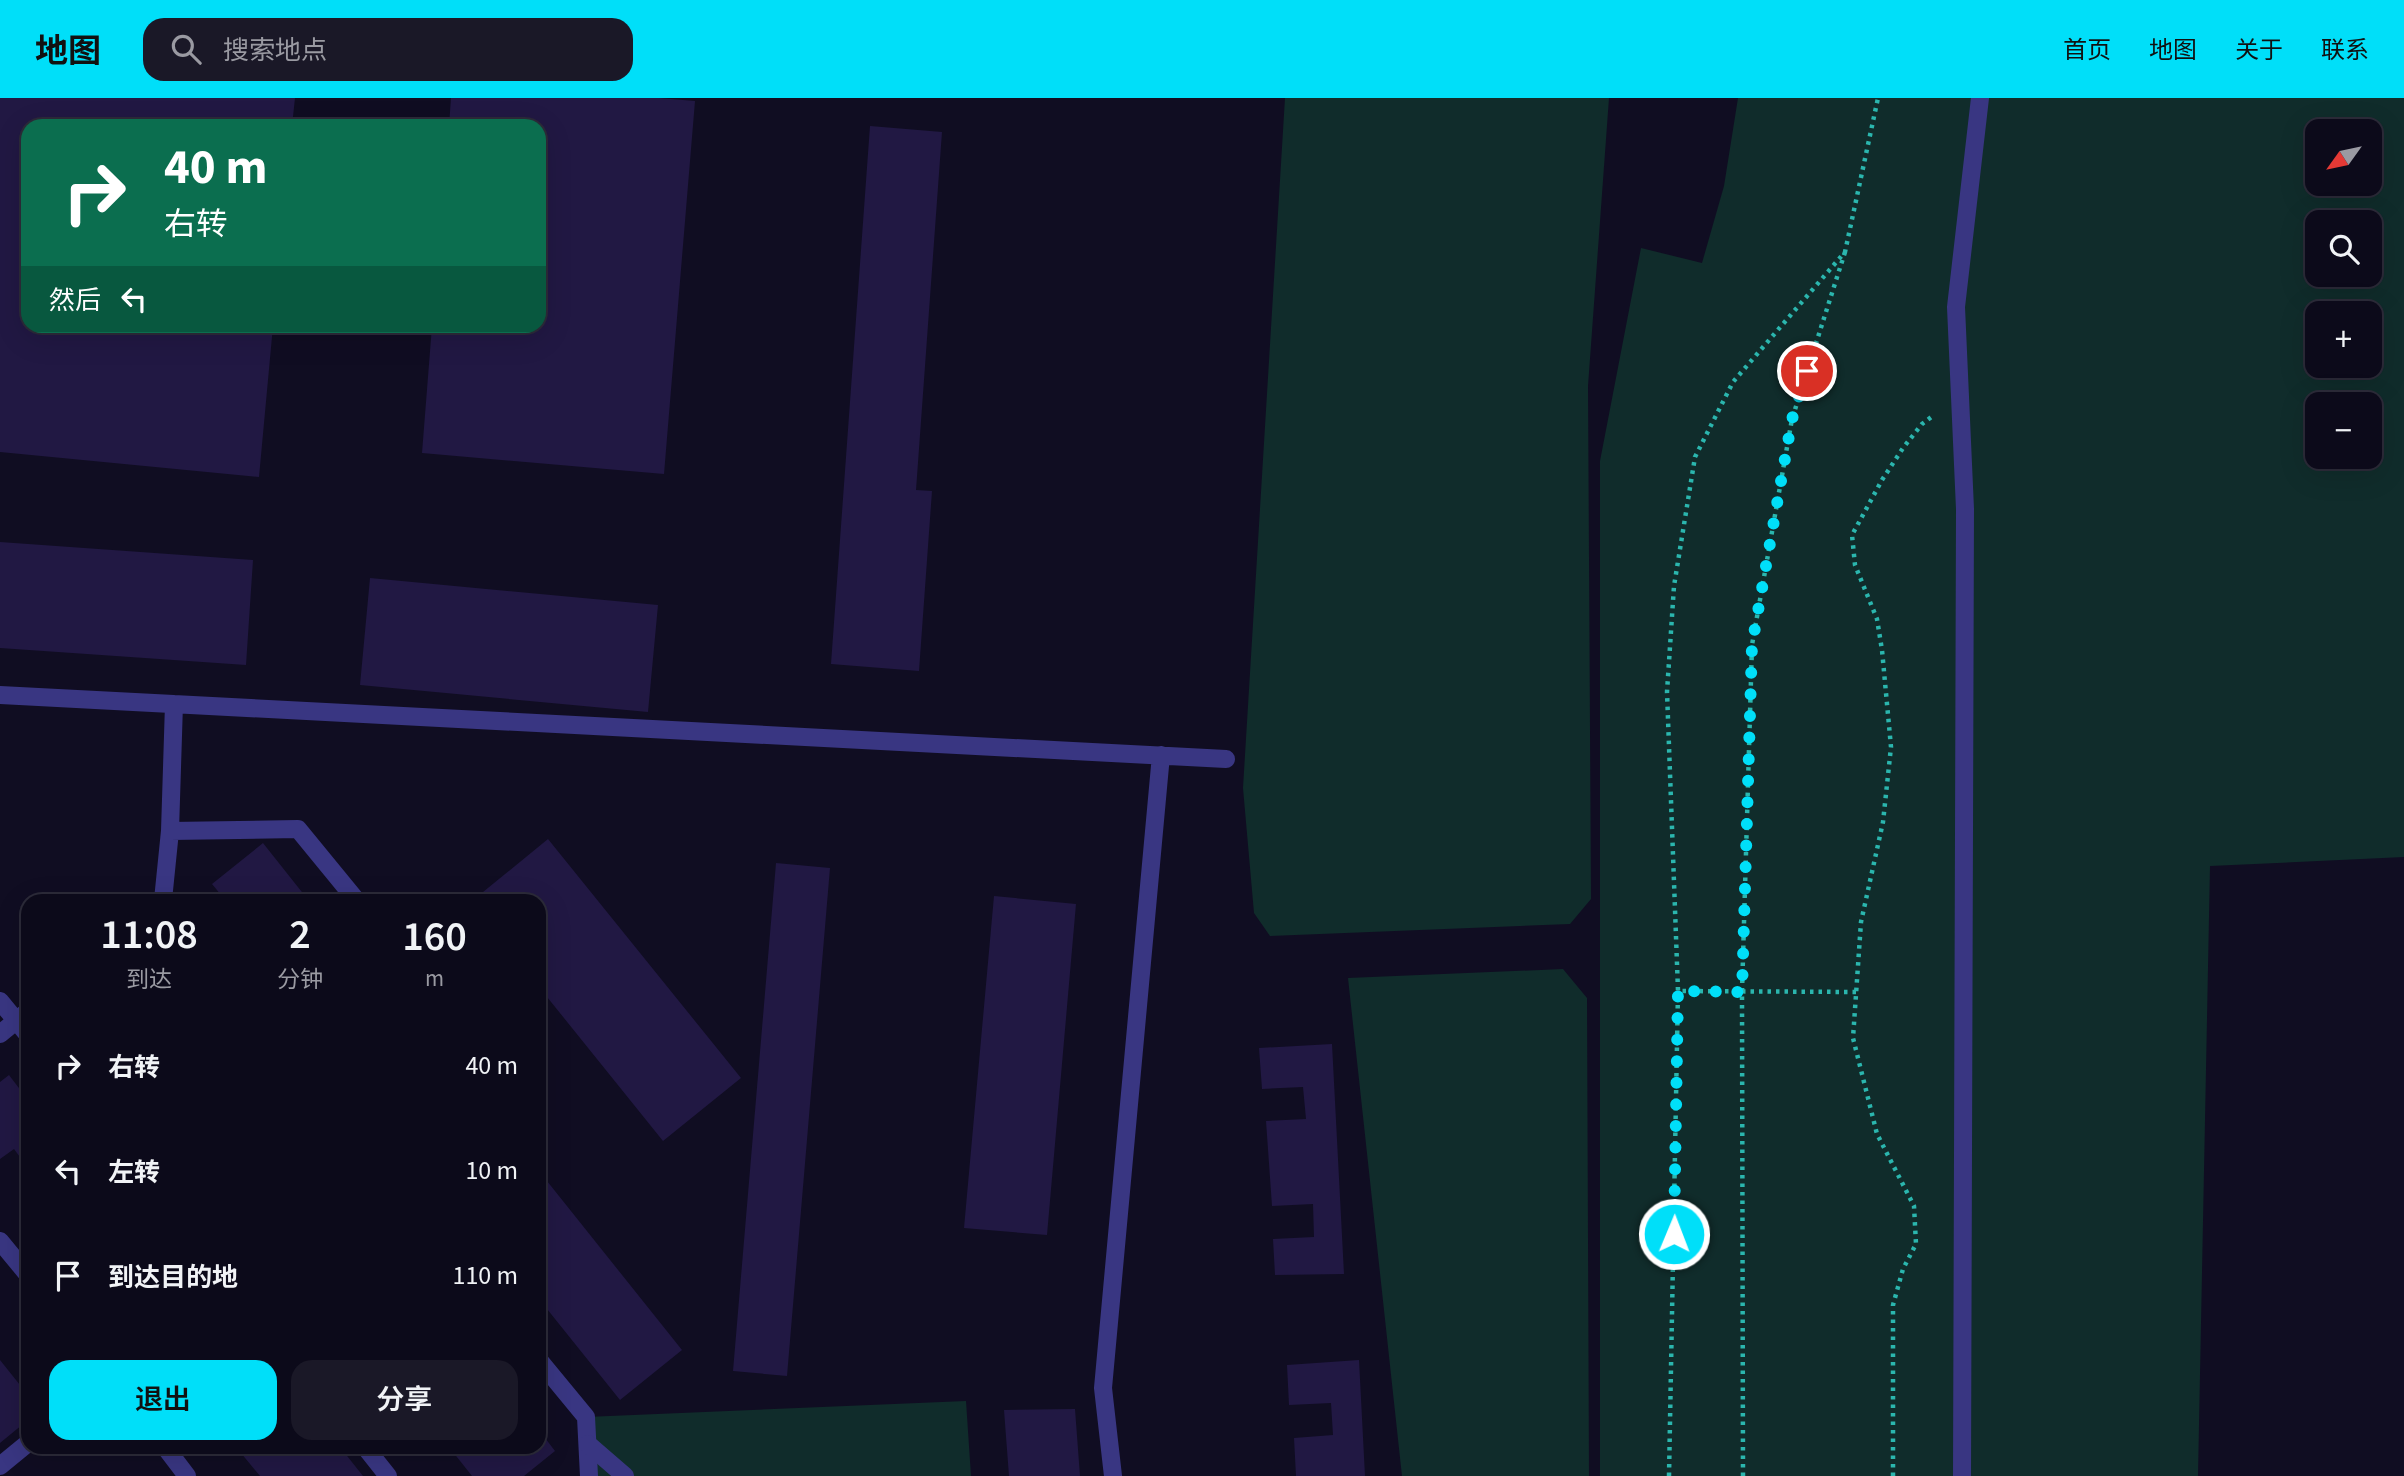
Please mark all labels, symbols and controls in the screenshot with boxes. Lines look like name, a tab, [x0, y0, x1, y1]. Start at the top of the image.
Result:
search box	[143, 18, 633, 81]
text: 地图	[35, 28, 101, 75]
icon: search	[167, 30, 205, 68]
text: 搜索地点	[223, 32, 327, 69]
text: 首页	[2063, 33, 2111, 68]
text: 地图	[2149, 33, 2197, 68]
text: 关于	[2235, 33, 2283, 68]
text: 联系	[2321, 33, 2369, 68]
north arrow	[2305, 119, 2382, 196]
map controls	[2305, 119, 2382, 469]
text: 40 m	[164, 133, 268, 203]
icon: right	[49, 147, 140, 238]
text: 右转	[164, 202, 228, 248]
button: search	[2305, 210, 2382, 287]
icon: left	[115, 280, 153, 318]
text: 然后	[49, 282, 101, 319]
button: +	[2305, 301, 2382, 378]
pin	[1777, 341, 1837, 401]
icon: arrive	[1788, 352, 1826, 390]
button: −	[2305, 392, 2382, 469]
text: 11:08	[100, 905, 198, 965]
text: 2	[289, 905, 311, 965]
text: 160	[402, 907, 467, 967]
text: m	[425, 962, 444, 995]
text: 到达	[126, 963, 172, 996]
text: 分钟	[277, 963, 323, 996]
icon: right	[49, 1047, 87, 1085]
text: 40 m	[465, 1047, 518, 1084]
text: 右转	[108, 1049, 160, 1086]
icon: left	[49, 1152, 87, 1190]
text: 10 m	[465, 1152, 518, 1189]
text: 左转	[108, 1154, 160, 1191]
position arrow	[1637, 1197, 1711, 1271]
icon: arrive	[49, 1257, 87, 1295]
text: 110 m	[452, 1257, 518, 1294]
text: 到达目的地	[108, 1259, 238, 1296]
button: 退出	[49, 1360, 277, 1440]
button: 分享	[291, 1360, 518, 1440]

